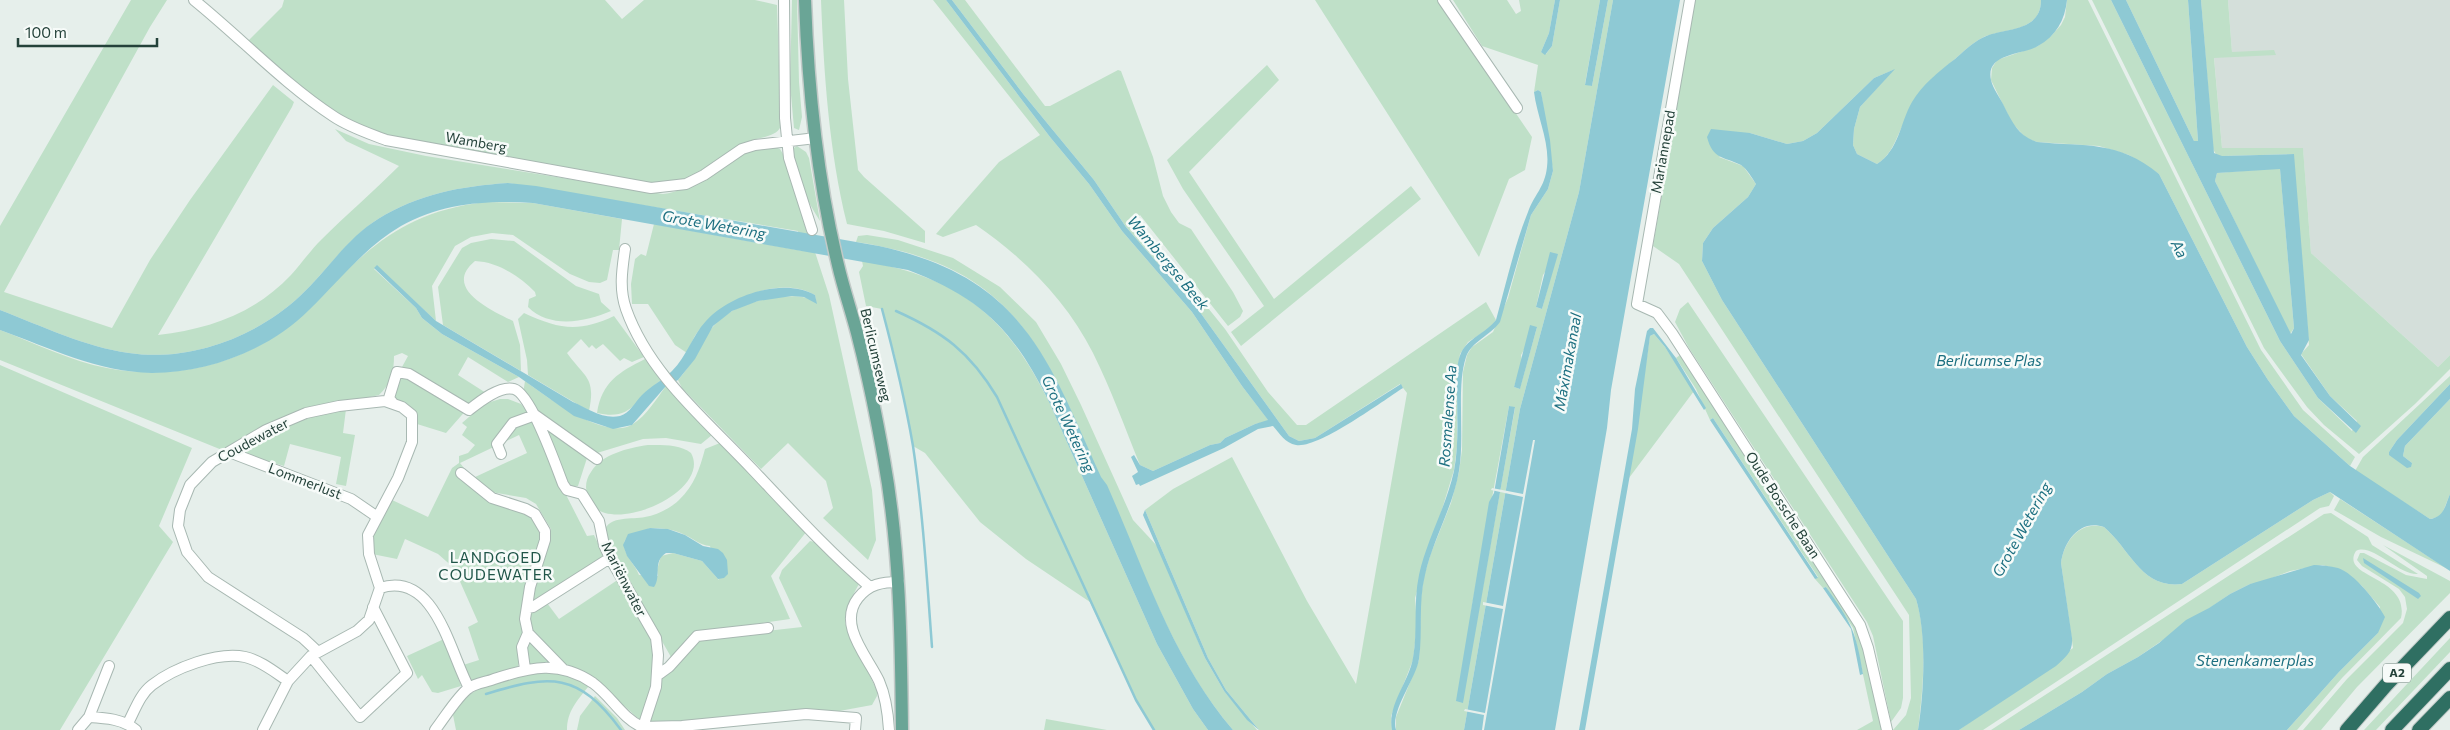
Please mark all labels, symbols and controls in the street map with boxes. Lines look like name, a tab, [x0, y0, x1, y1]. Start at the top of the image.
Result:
scale bar	[18, 15, 156, 47]
text: 100 m	[25, 23, 67, 41]
street label: Mariannepad	[1647, 109, 1678, 195]
street label: Wamberg	[444, 128, 508, 155]
water label: Grote Wetering	[661, 206, 768, 242]
water label: Wambergse Beek	[1124, 212, 1214, 314]
water label: Aa	[2167, 236, 2192, 261]
street label: Berlicumseweg	[857, 306, 896, 404]
water label: Máximakanaal	[1550, 310, 1585, 412]
water label: Berlicumse Plas	[1936, 351, 2042, 369]
water label: Rosmalense Aa	[1434, 364, 1460, 467]
water label: Grote Wetering	[1039, 372, 1100, 476]
street label: Coudewater	[214, 414, 292, 465]
street label: Oude Bossche Baan	[1742, 448, 1824, 561]
street label: Lommerlust	[266, 459, 345, 502]
water label: Grote Wetering	[1988, 478, 2055, 580]
street label: Mariënwater	[598, 538, 651, 620]
district label: LANDGOED COUDEWATER	[438, 548, 554, 583]
water label: Stenenkamerplas	[2196, 651, 2314, 669]
road number: A2	[2383, 664, 2411, 682]

